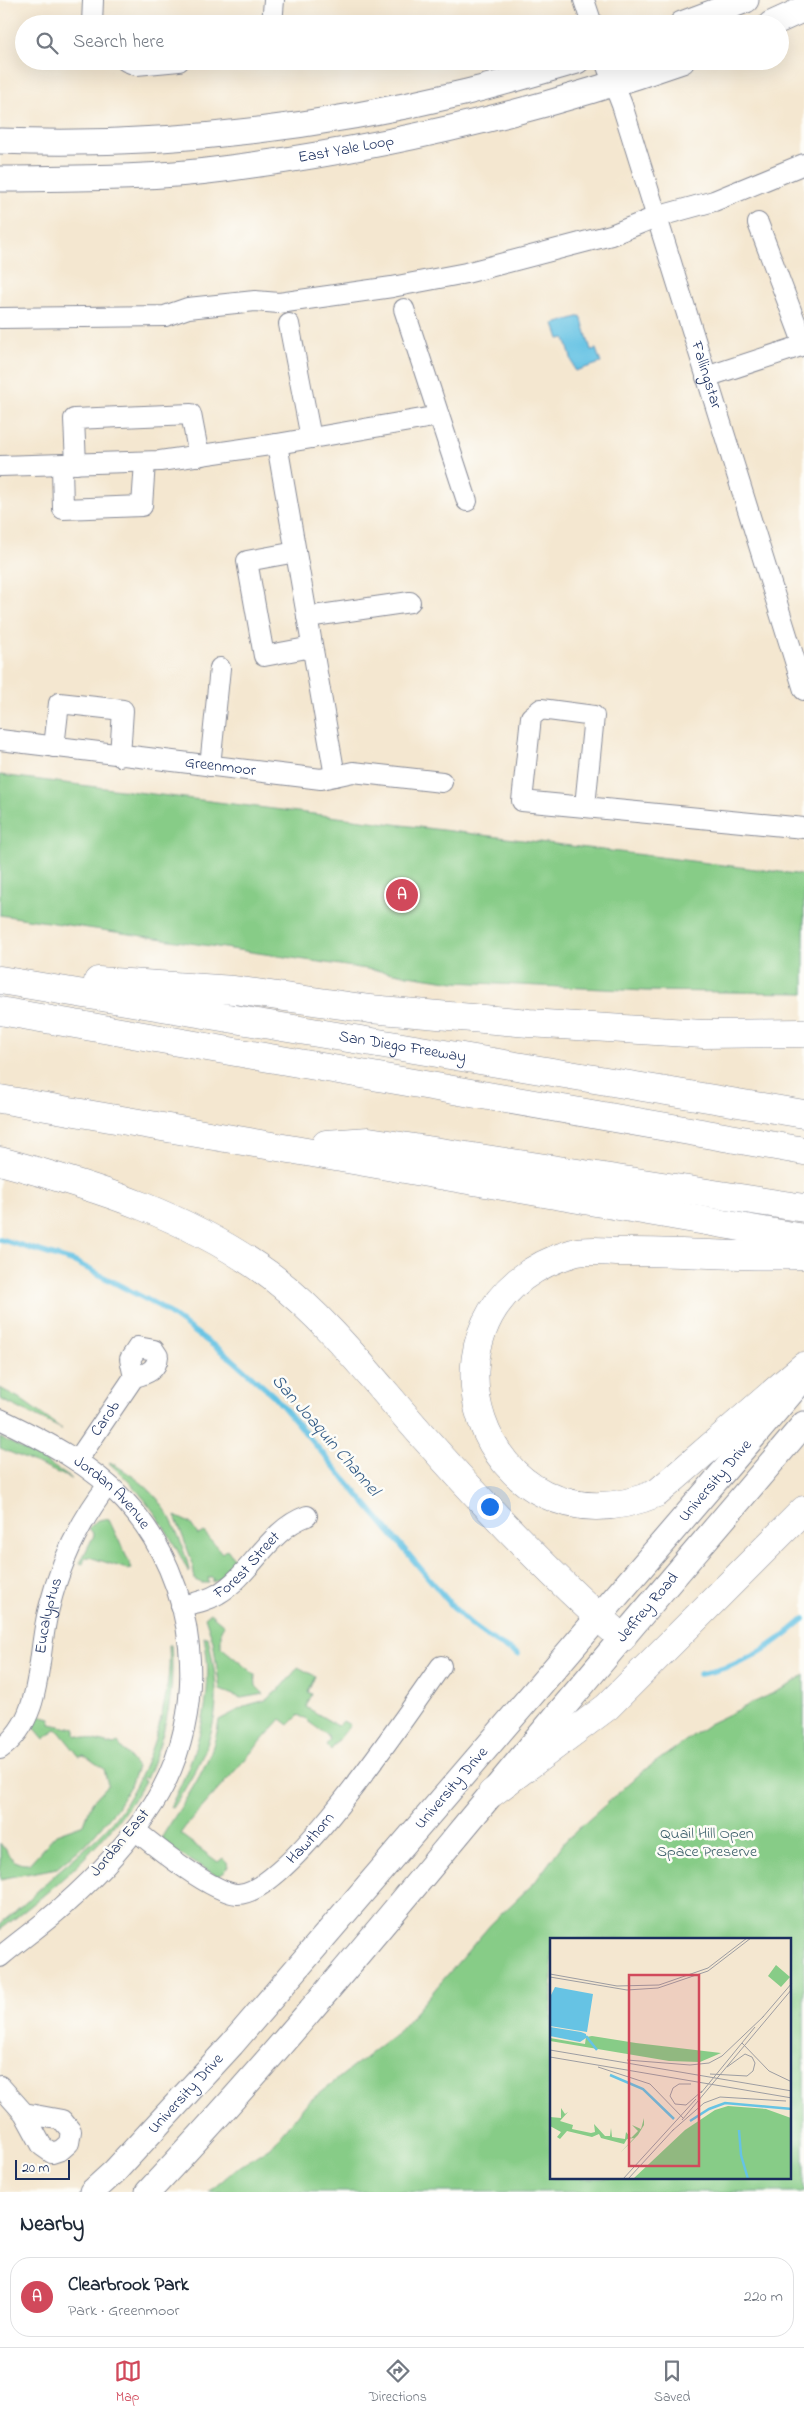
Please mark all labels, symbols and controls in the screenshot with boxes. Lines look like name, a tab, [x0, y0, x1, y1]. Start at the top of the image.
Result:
search box	[15, 15, 789, 70]
icon: search	[33, 29, 61, 57]
text: Search here	[73, 29, 164, 56]
street label: East Yale Loop	[296, 129, 396, 170]
street label: Fallingstar	[684, 337, 728, 412]
street label: Greenmoor	[184, 751, 257, 783]
pin: A	[386, 876, 418, 914]
street label: San Diego Freeway	[337, 1025, 468, 1070]
water label: San Joaquin Channel	[265, 1369, 387, 1504]
street label: Carob	[85, 1396, 127, 1442]
street label: University Drive	[673, 1434, 759, 1528]
street label: Jordan Avenue	[69, 1450, 156, 1535]
your location	[477, 1494, 503, 1520]
street label: Forest Street	[209, 1525, 287, 1606]
street label: Jeffrey Road	[611, 1567, 685, 1648]
street label: Eucalyptus	[29, 1574, 69, 1655]
street label: University Drive	[409, 1741, 495, 1835]
street label: Jordan East	[84, 1803, 156, 1882]
street label: Hawthorn	[281, 1807, 341, 1870]
park label: Quail Hill Open Space Preserve	[657, 1822, 758, 1864]
inset map	[550, 1938, 792, 2180]
street label: University Drive	[142, 2047, 230, 2140]
scale bar	[15, 2157, 70, 2180]
text: 20 m	[22, 2158, 49, 2179]
text: Nearby	[20, 2210, 84, 2240]
text: Clearbrook Park	[68, 2272, 189, 2299]
text: A	[32, 2285, 42, 2309]
text: 220 m	[744, 2285, 783, 2309]
text: Park · Greenmoor	[68, 2299, 180, 2323]
tab: Map	[114, 2357, 142, 2408]
tab: Directions	[369, 2357, 427, 2408]
tab: Saved	[654, 2357, 690, 2408]

